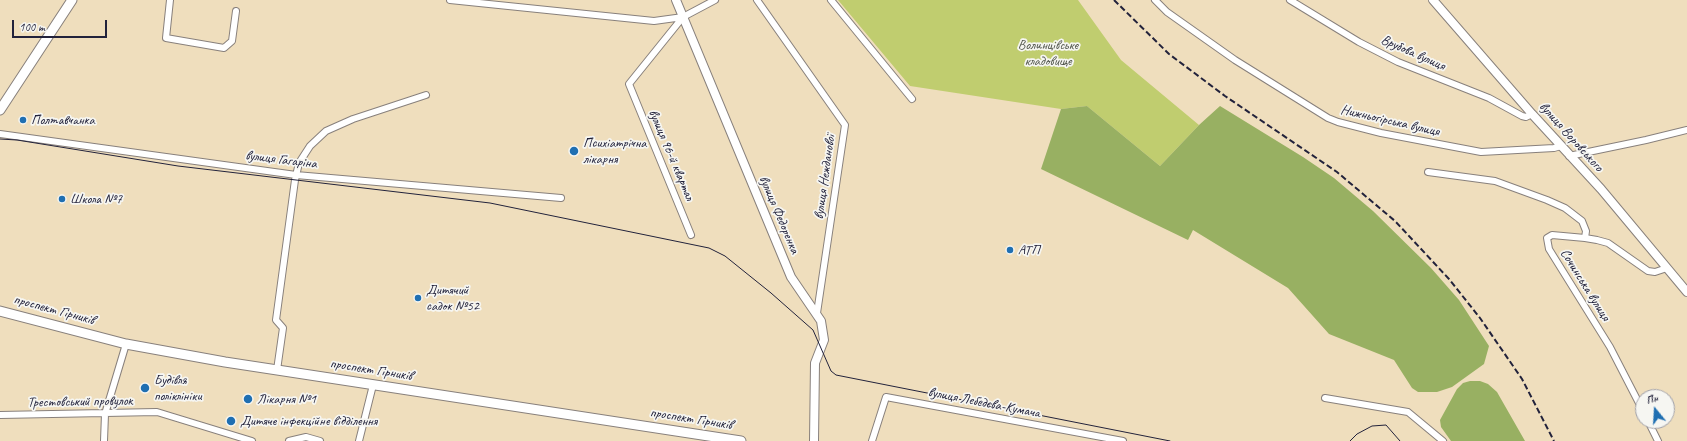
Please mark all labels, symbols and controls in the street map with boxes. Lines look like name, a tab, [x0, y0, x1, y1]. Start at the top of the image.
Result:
scale bar	[14, 12, 109, 38]
text: 100 m	[19, 19, 45, 35]
street label: Врубова вулиця	[1378, 31, 1448, 75]
park label: Волинцівське кладовище	[1018, 37, 1078, 70]
street label: вулиця Воровського	[1535, 99, 1607, 175]
street label: Нижньогірська вулиця	[1339, 101, 1441, 141]
street label: вулиця 96-й квартал	[644, 107, 698, 203]
place label: Полтавчанка	[31, 112, 95, 128]
marker: Полтавчанка	[18, 115, 28, 125]
street label: вулиця Нежданової	[811, 134, 839, 220]
place label: Психіатрічна лікарня	[583, 135, 646, 168]
marker: Психіатрічна лікарня	[568, 145, 580, 157]
street label: вулиця Гагаріна	[244, 147, 318, 173]
street label: вулиця Федоренка	[755, 173, 803, 257]
place label: Школа №7	[70, 191, 122, 207]
marker: Школа №7	[57, 194, 67, 204]
place label: АТП	[1018, 242, 1039, 258]
marker: АТП	[1005, 245, 1015, 255]
street label: Сочинська вулиця	[1556, 246, 1614, 324]
place label: Дитячий садок №52	[426, 282, 479, 314]
street label: проспект Гірників	[12, 291, 96, 329]
marker: Дитячий садок №52	[413, 293, 423, 303]
street label: проспект Гірників	[329, 355, 413, 385]
place label: Будівля поліклініки	[154, 372, 202, 404]
marker: Будівля поліклініки	[139, 382, 151, 394]
street label: вулиця Лебедєва-Кумача	[927, 384, 1041, 422]
north arrow	[1635, 389, 1675, 429]
text: Пн	[1644, 390, 1659, 407]
place label: Лікарня №1	[257, 391, 316, 407]
street label: Трестовський провулок	[27, 393, 133, 411]
marker: Лікарня №1	[242, 393, 254, 405]
street label: проспект Гірників	[649, 404, 733, 434]
place label: Дитяче інфекційне відділення	[240, 413, 377, 429]
marker: Дитяче інфекційне відділення	[225, 415, 237, 427]

